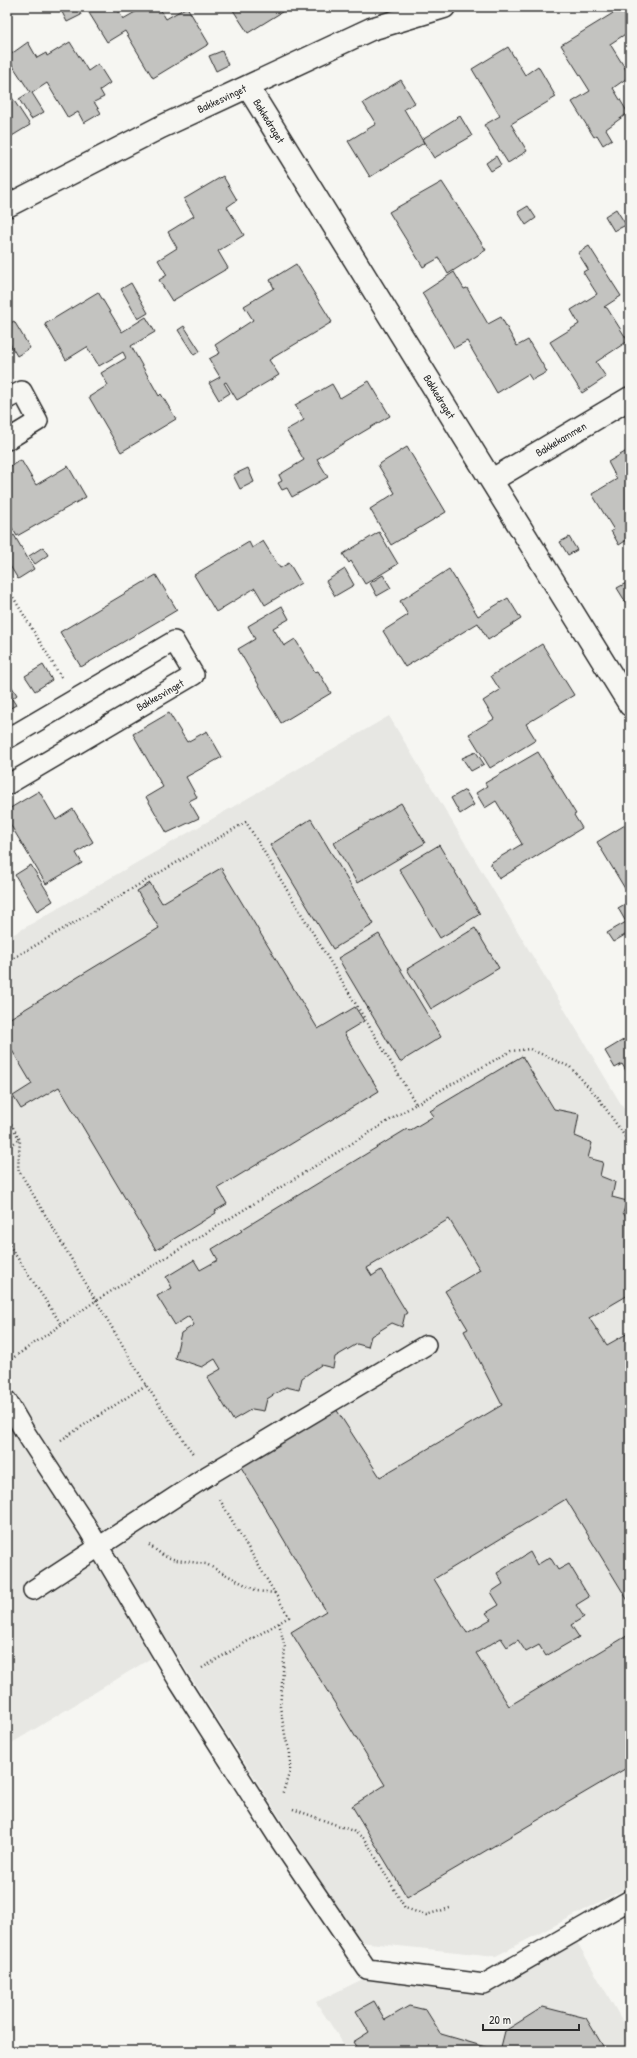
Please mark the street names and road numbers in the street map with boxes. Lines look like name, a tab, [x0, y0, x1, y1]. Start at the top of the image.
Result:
street label: Bakkesvinget	[195, 81, 249, 116]
street label: Bakkedraget	[250, 96, 288, 146]
street label: Bakkedraget	[420, 372, 458, 421]
street label: Bakkekammen	[533, 419, 589, 460]
street label: Bakkesvinget	[134, 676, 186, 714]

